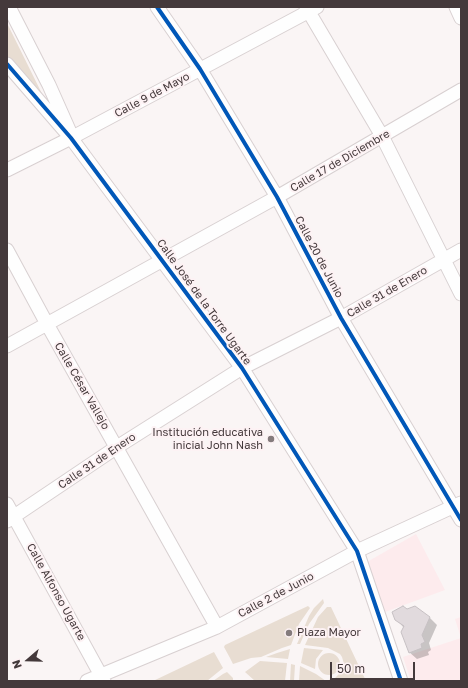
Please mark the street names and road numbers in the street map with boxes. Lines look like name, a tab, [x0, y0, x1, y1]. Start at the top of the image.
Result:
street label: Calle 9 de Mayo	[112, 70, 192, 120]
street label: Calle 17 de Diciembre	[288, 127, 392, 195]
street label: Calle 20 de Junio	[292, 214, 346, 300]
street label: Calle José de la Torre Ugarte	[154, 237, 254, 367]
street label: Calle 31 de Enero	[344, 264, 430, 320]
street label: Calle César Vallejo	[52, 340, 112, 432]
street label: Calle 31 de Enero	[56, 430, 138, 492]
street label: Calle Alfonso Ugarte	[24, 541, 88, 643]
street label: Calle 2 de Junio	[236, 569, 316, 621]

